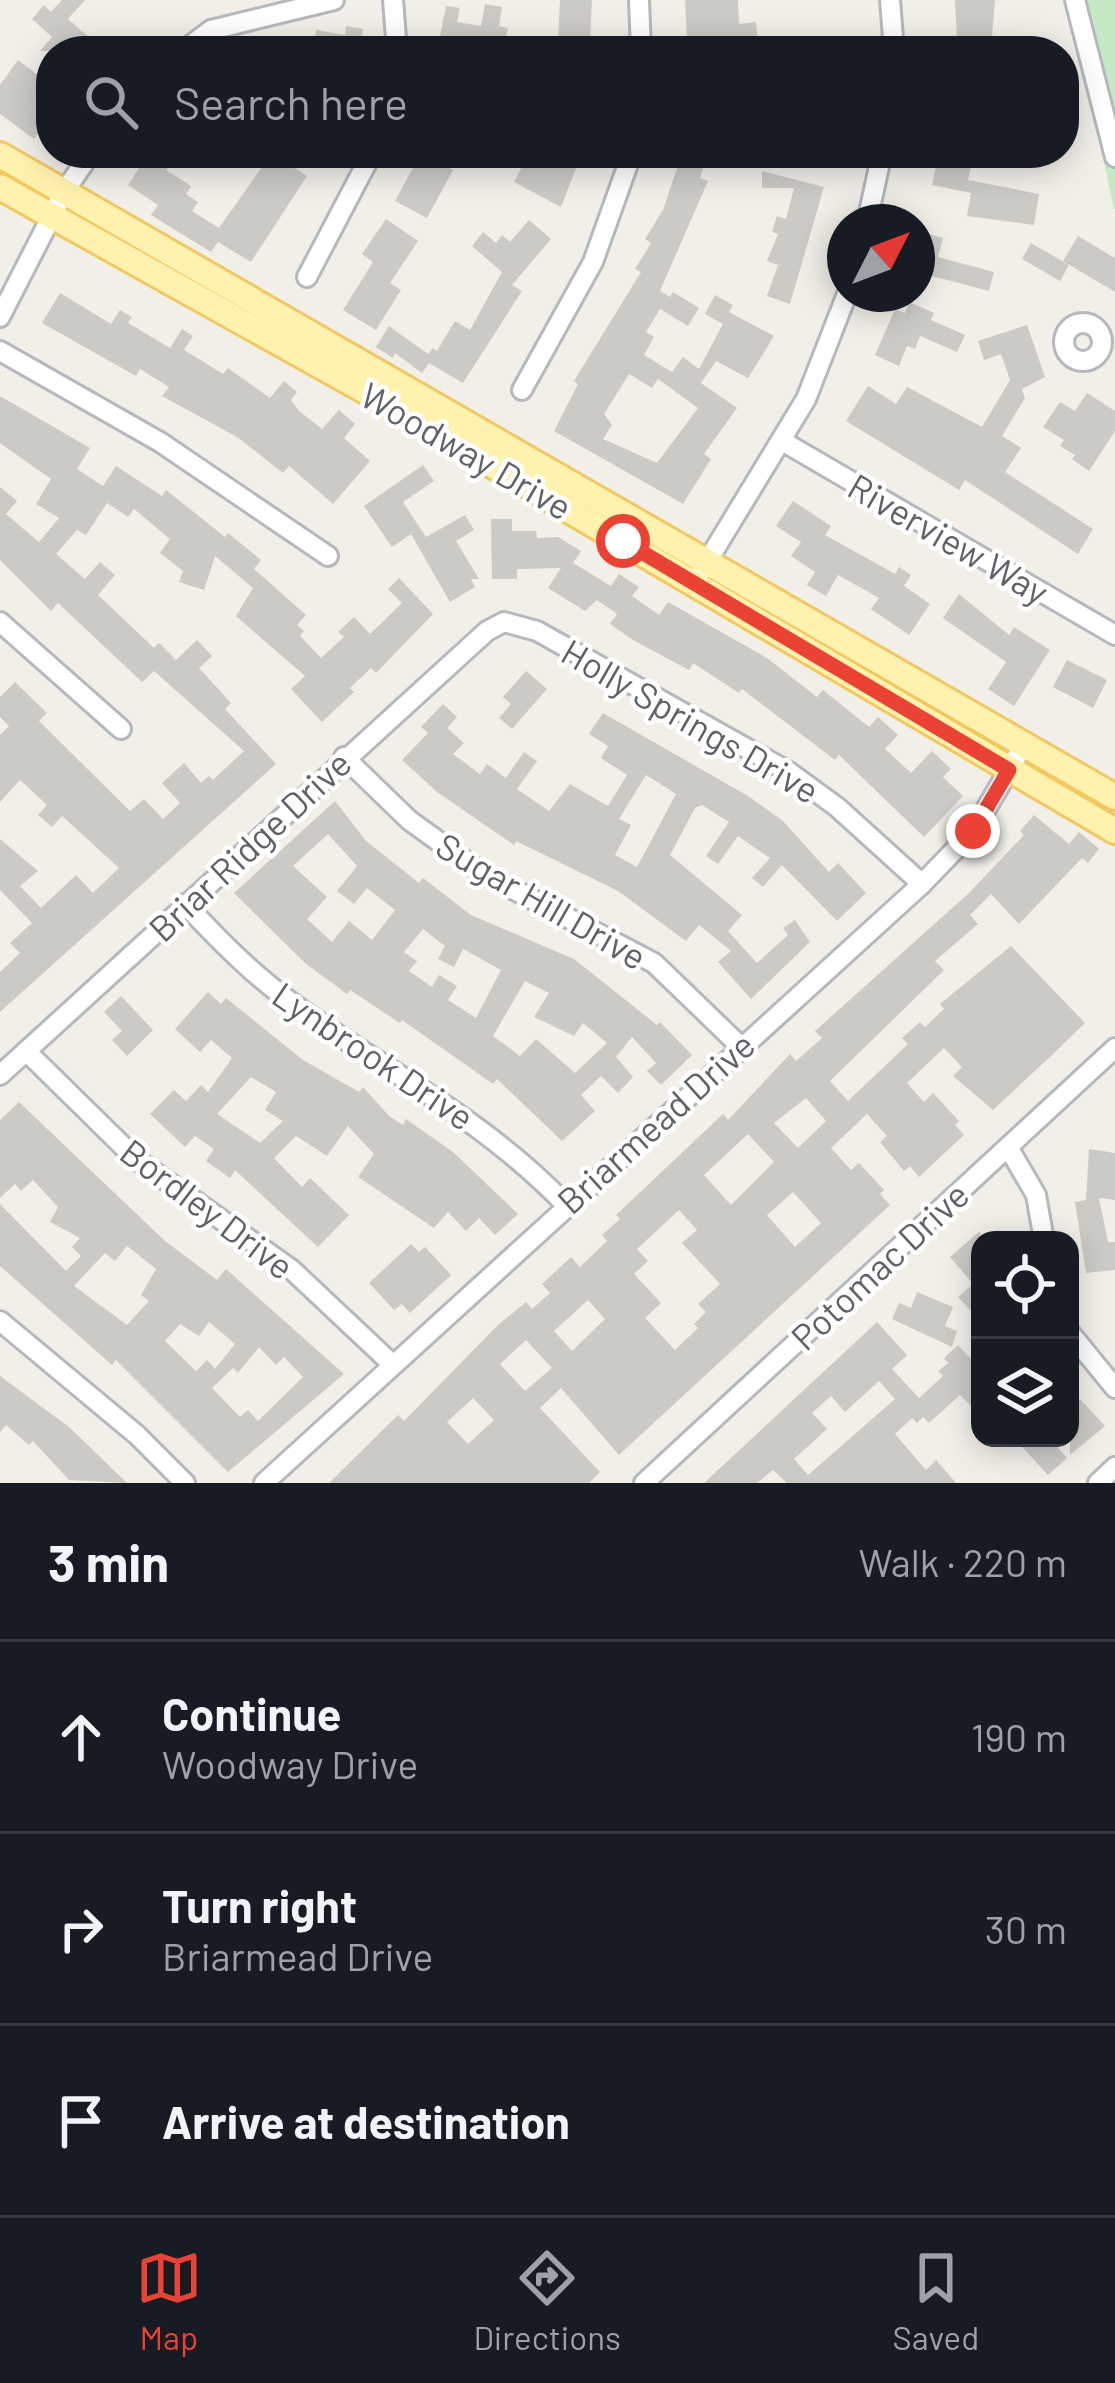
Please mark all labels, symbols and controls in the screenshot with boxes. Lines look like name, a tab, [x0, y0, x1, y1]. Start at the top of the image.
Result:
search box	[36, 36, 1079, 168]
icon: search	[78, 69, 144, 135]
text: Search here	[174, 75, 408, 129]
north arrow	[827, 204, 935, 312]
street label: Woodway Drive	[354, 372, 580, 528]
street label: Riverview Way	[841, 463, 1057, 613]
route start	[596, 514, 650, 568]
street label: Holly Springs Drive	[555, 629, 827, 811]
street label: Briar Ridge Drive	[139, 741, 359, 949]
route end	[946, 804, 1000, 858]
street label: Sugar Hill Drive	[429, 823, 655, 977]
street label: Lynbrook Drive	[265, 972, 483, 1138]
street label: Briarmead Drive	[548, 1022, 762, 1222]
street label: Bordley Drive	[113, 1129, 303, 1287]
street label: Potomac Drive	[781, 1172, 977, 1358]
map controls	[971, 1231, 1079, 1447]
button: locate	[971, 1231, 1079, 1339]
button: layers	[971, 1339, 1079, 1447]
text: 3 min	[48, 1531, 169, 1592]
text: Walk · 220 m	[858, 1538, 1067, 1585]
text: Continue	[162, 1686, 341, 1740]
icon: ahead	[48, 1704, 114, 1770]
text: 190 m	[971, 1713, 1067, 1760]
text: Woodway Drive	[162, 1740, 418, 1787]
text: Turn right	[162, 1878, 357, 1932]
icon: right	[48, 1896, 114, 1962]
text: 30 m	[985, 1905, 1067, 1952]
text: Briarmead Drive	[162, 1932, 433, 1979]
icon: arrive	[48, 2088, 114, 2154]
text: Arrive at destination	[162, 2094, 570, 2148]
tab: Map	[136, 2245, 202, 2357]
tab: Directions	[473, 2245, 621, 2357]
tab: Saved	[893, 2245, 979, 2357]

